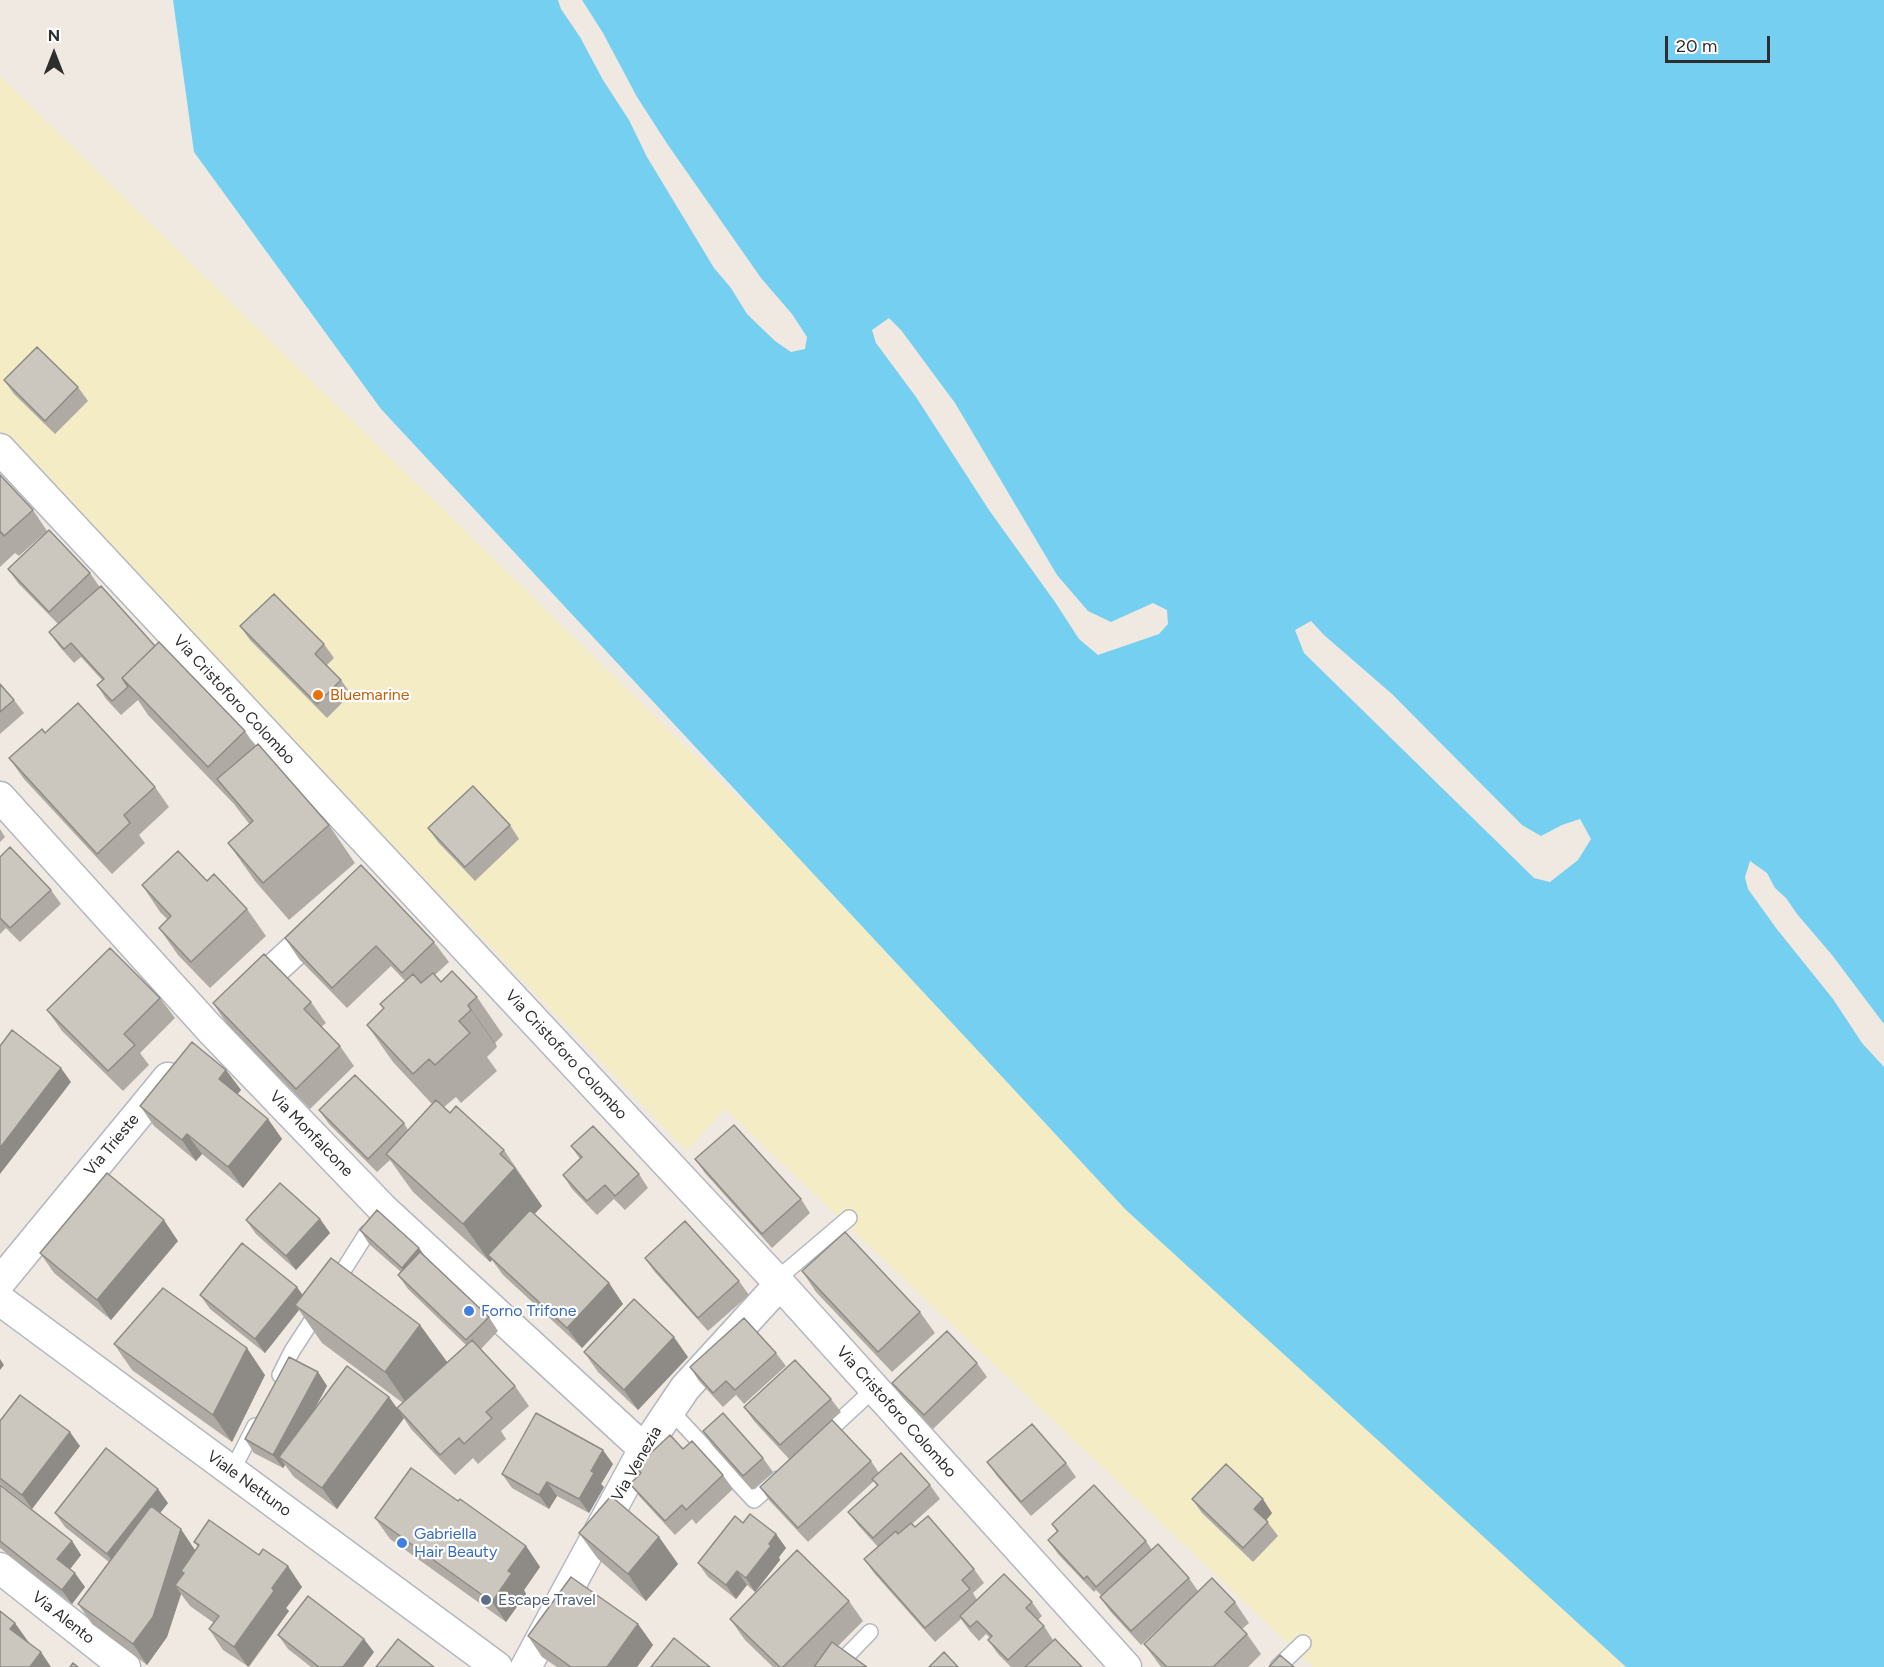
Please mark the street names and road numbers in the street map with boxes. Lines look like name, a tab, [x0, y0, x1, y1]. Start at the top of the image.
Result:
street label: Via Cristoforo Colombo	[169, 631, 299, 769]
street label: Via Cristoforo Colombo	[501, 986, 631, 1124]
street label: Via Monfalcone	[265, 1087, 357, 1181]
street label: Via Trieste	[81, 1110, 143, 1180]
street label: Via Cristoforo Colombo	[832, 1342, 960, 1482]
street label: Via Venezia	[608, 1423, 666, 1505]
street label: Viale Nettuno	[203, 1447, 295, 1521]
street label: Via Alento	[28, 1588, 98, 1648]

